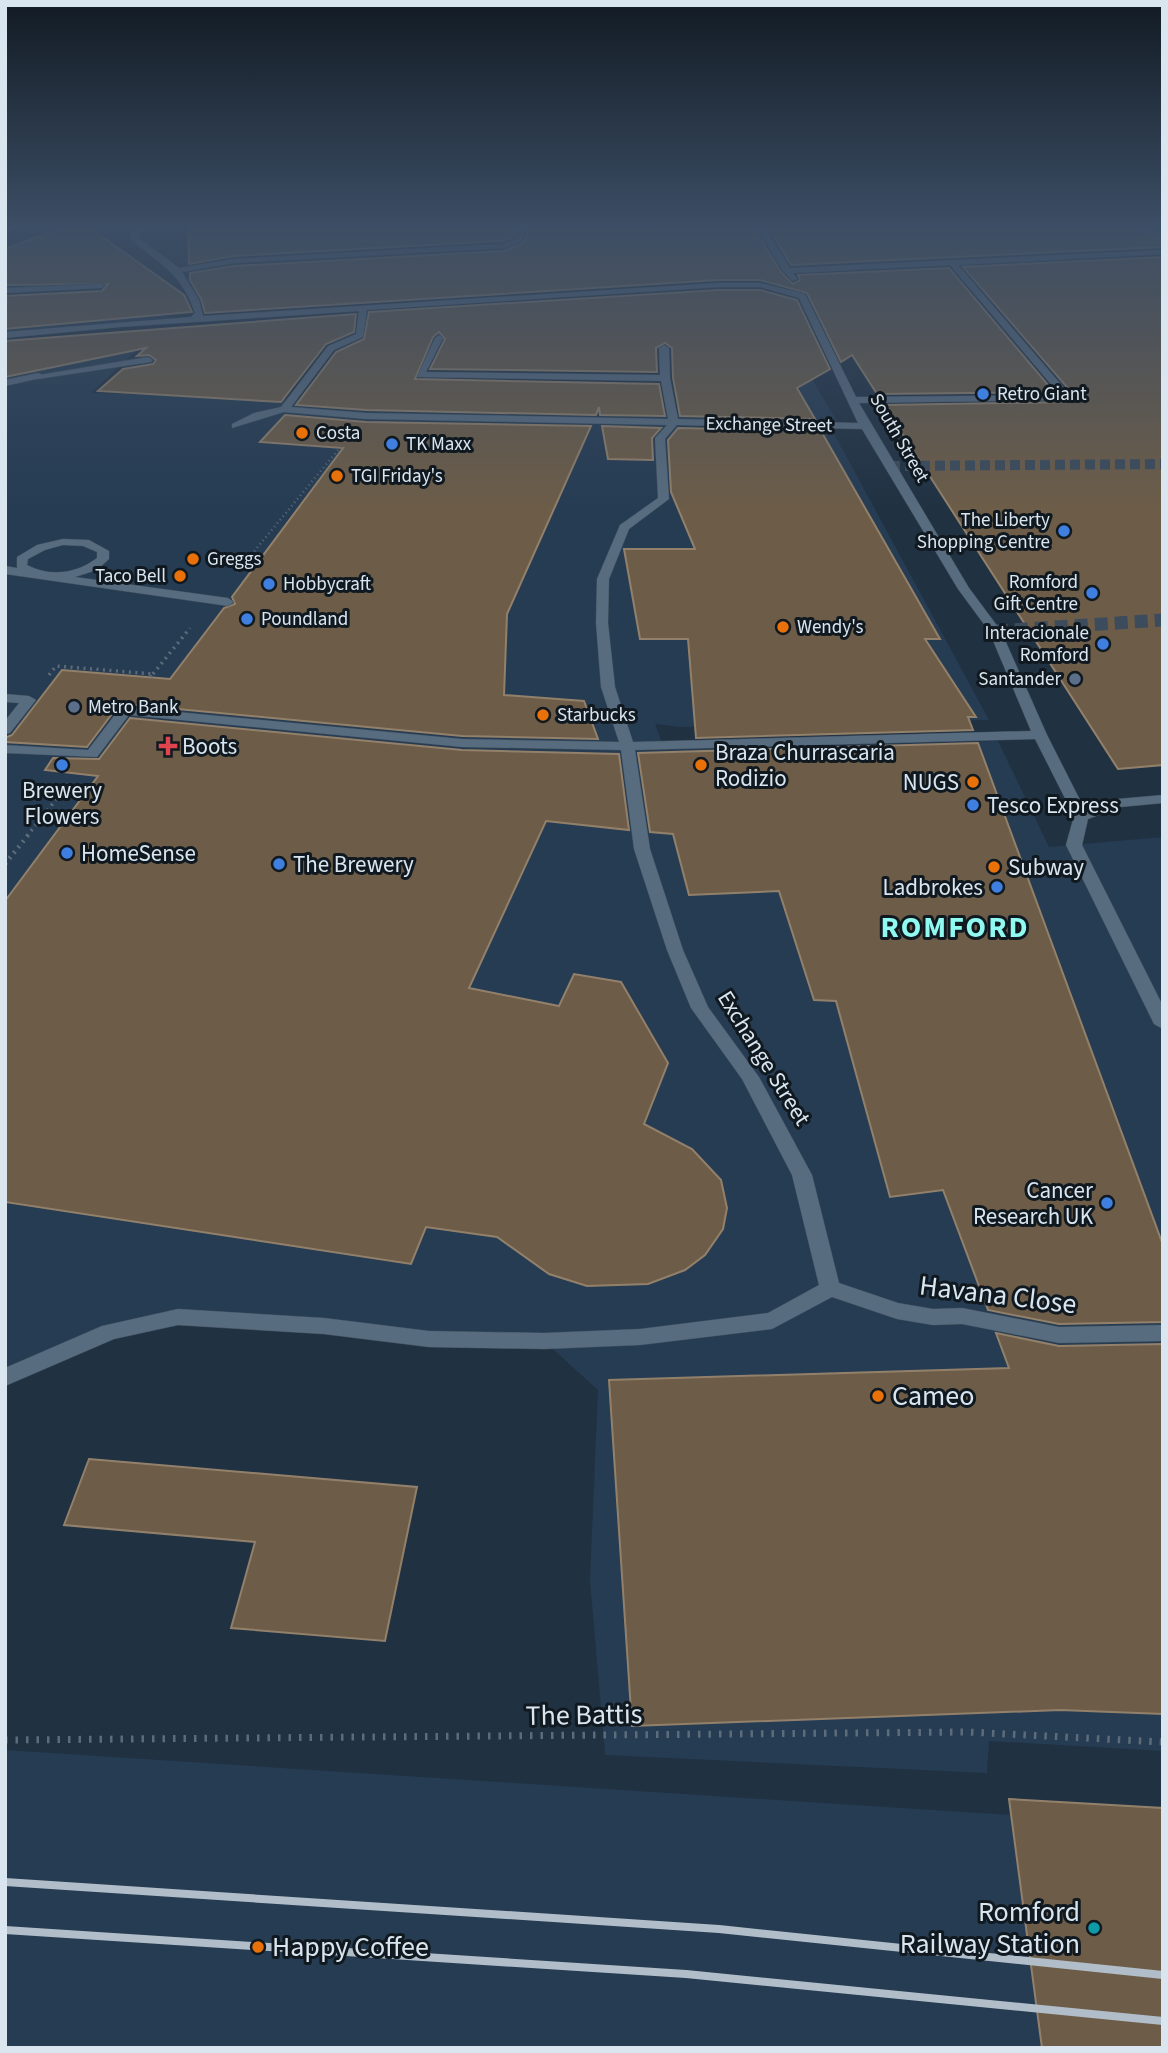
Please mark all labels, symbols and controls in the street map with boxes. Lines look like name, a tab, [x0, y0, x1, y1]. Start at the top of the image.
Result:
place label: Retro Giant	[997, 381, 1087, 408]
marker: Retro Giant	[975, 386, 991, 402]
street label: South Street	[863, 388, 936, 488]
street label: Exchange Street	[705, 410, 833, 440]
place label: Costa	[316, 420, 360, 447]
marker: Costa	[294, 425, 310, 441]
place label: TK Maxx	[406, 431, 472, 458]
marker: TK Maxx	[384, 436, 400, 452]
place label: TGI Friday's	[351, 463, 443, 490]
marker: TGI Friday's	[329, 468, 345, 484]
place label: The Liberty Shopping Centre	[917, 507, 1050, 556]
marker: The Liberty Shopping Centre	[1056, 523, 1072, 539]
place label: Greggs	[207, 546, 262, 573]
marker: Greggs	[185, 551, 201, 567]
place label: Taco Bell	[95, 563, 166, 590]
marker: Taco Bell	[172, 568, 188, 584]
place label: Romford Gift Centre	[994, 569, 1078, 618]
place label: Hobbycraft	[283, 571, 372, 598]
marker: Hobbycraft	[261, 576, 277, 592]
marker: Romford Gift Centre	[1084, 585, 1100, 601]
place label: Poundland	[261, 606, 348, 633]
marker: Poundland	[239, 611, 255, 627]
place label: Wendy's	[797, 614, 864, 641]
marker: Wendy's	[775, 619, 791, 635]
place label: Interacionale Romford	[984, 620, 1089, 669]
marker: Interacionale Romford	[1095, 636, 1111, 652]
place label: Santander	[978, 666, 1061, 693]
marker: Santander	[1067, 671, 1083, 687]
place label: Metro Bank	[88, 694, 179, 721]
marker: Metro Bank	[66, 699, 82, 715]
place label: Starbucks	[557, 702, 636, 729]
marker: Starbucks	[535, 707, 551, 723]
place label: Boots	[182, 730, 237, 763]
place label: Braza Churrascaria Rodizio	[715, 736, 895, 795]
marker: Boots	[160, 738, 176, 754]
marker: Brewery Flowers	[54, 757, 70, 773]
marker: Braza Churrascaria Rodizio	[693, 757, 709, 773]
place label: NUGS	[903, 766, 959, 799]
place label: Brewery Flowers	[22, 774, 102, 833]
marker: NUGS	[965, 774, 981, 790]
place label: Tesco Express	[987, 789, 1119, 822]
marker: Tesco Express	[965, 797, 981, 813]
place label: HomeSense	[81, 837, 196, 870]
marker: HomeSense	[59, 845, 75, 861]
place label: The Brewery	[293, 848, 414, 881]
place label: Subway	[1008, 851, 1084, 884]
marker: The Brewery	[271, 856, 287, 872]
marker: Subway	[986, 859, 1002, 875]
place label: Ladbrokes	[883, 871, 983, 904]
marker: Ladbrokes	[989, 879, 1005, 895]
district label: ROMFORD	[880, 906, 1030, 949]
street label: Exchange Street	[709, 984, 819, 1132]
place label: Cancer Research UK	[973, 1174, 1094, 1233]
marker: Cancer Research UK	[1099, 1195, 1115, 1211]
street label: Havana Close	[917, 1266, 1079, 1324]
place label: Cameo	[892, 1376, 974, 1416]
marker: Cameo	[870, 1388, 886, 1404]
street label: The Battis	[525, 1694, 643, 1736]
place label: Romford Railway Station	[900, 1892, 1080, 1964]
marker: Romford Railway Station	[1086, 1920, 1102, 1936]
place label: Happy Coffee	[272, 1927, 429, 1967]
marker: Happy Coffee	[250, 1939, 266, 1955]

